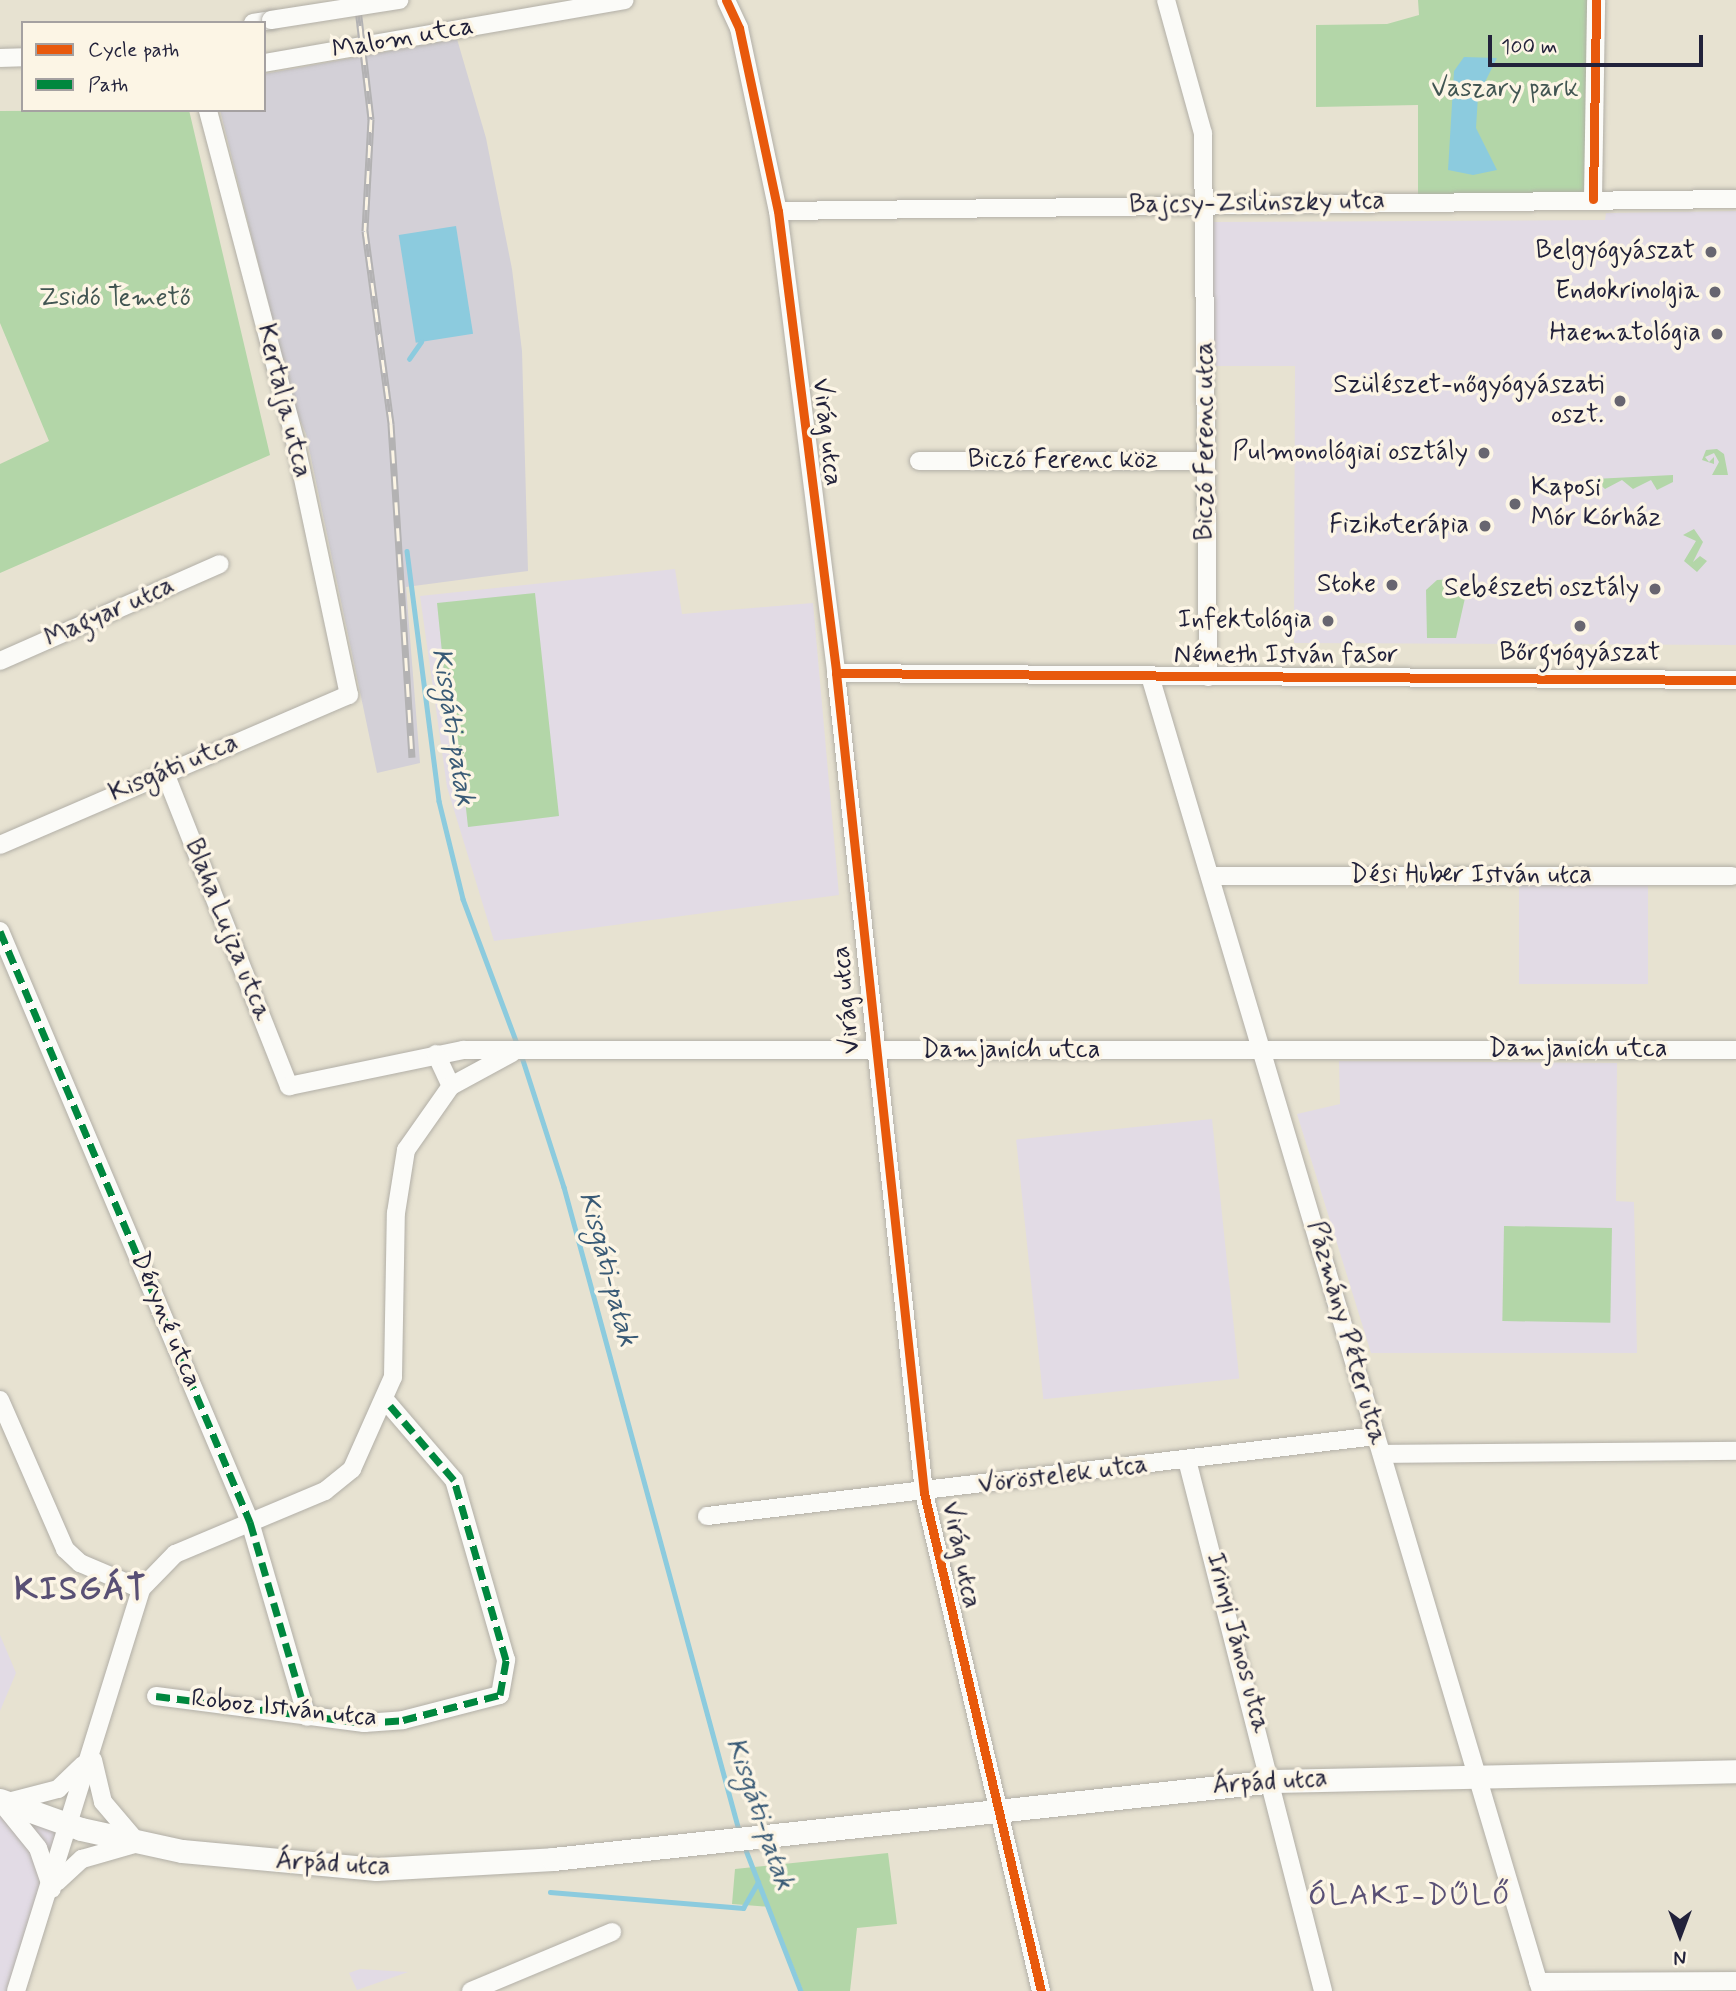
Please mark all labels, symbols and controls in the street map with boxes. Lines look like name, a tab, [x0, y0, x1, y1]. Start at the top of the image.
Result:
street label: Malom utca	[331, 11, 475, 67]
legend	[21, 21, 266, 112]
scale bar	[1491, 21, 1706, 65]
text: 100 m	[1501, 33, 1557, 61]
text: Cycle path	[88, 36, 179, 64]
text: Path	[88, 71, 128, 99]
park label: Vaszary park	[1432, 74, 1578, 106]
street label: Bajcsy-Zsilinszky utca	[1126, 186, 1388, 222]
place label: Belgyógyászat	[1536, 236, 1695, 268]
marker: Belgyógyászat	[1701, 242, 1721, 262]
place label: Endokrinolgia	[1555, 276, 1699, 308]
marker: Endokrinolgia	[1705, 282, 1725, 302]
park label: Zsidó Temető	[39, 283, 191, 315]
place label: Haematológia	[1550, 318, 1701, 350]
street label: Kertalja utca	[249, 321, 317, 481]
marker: Haematológia	[1707, 324, 1727, 344]
street label: Biczó Ferenc utca	[1190, 339, 1222, 543]
place label: Szülészet-nőgyógyászati oszt.	[1333, 370, 1604, 432]
street label: Virág utca	[803, 373, 849, 491]
marker: Szülészet-nőgyógyászati oszt.	[1610, 391, 1630, 411]
place label: Pulmonológiai osztály	[1232, 437, 1468, 469]
marker: Pulmonológiai osztály	[1474, 443, 1494, 463]
street label: Biczó Ferenc köz	[969, 445, 1157, 477]
place label: Kaposi Mór Kórház	[1531, 473, 1662, 534]
marker: Kaposi Mór Kórház	[1505, 494, 1525, 514]
place label: Fizikoterápia	[1329, 510, 1469, 542]
marker: Fizikoterápia	[1475, 516, 1495, 536]
place label: Stoke	[1317, 569, 1376, 601]
street label: Magyar utca	[39, 570, 181, 656]
place label: Sebészeti osztály	[1444, 573, 1639, 605]
marker: Stoke	[1382, 575, 1402, 595]
marker: Sebészeti osztály	[1645, 579, 1665, 599]
place label: Infektológia	[1178, 605, 1312, 637]
marker: Infektológia	[1318, 611, 1338, 631]
marker: Bőrgyógyászat	[1570, 616, 1590, 636]
place label: Bőrgyógyászat	[1500, 638, 1660, 670]
street label: Németh István fasor	[1173, 640, 1399, 672]
water label: Kisgáti-patak	[423, 646, 481, 808]
street label: Kisgáti utca	[105, 728, 243, 810]
street label: Blaha Lujza utca	[177, 837, 277, 1023]
street label: Dési Huber István utca	[1344, 860, 1598, 892]
street label: Virág utca	[825, 941, 869, 1059]
street label: Damjanich utca	[1489, 1034, 1667, 1066]
street label: Damjanich utca	[922, 1035, 1100, 1067]
water label: Kisgáti-patak	[570, 1188, 644, 1350]
street label: Pázmány Péter utca	[1299, 1216, 1393, 1450]
street label: Déryné utca	[123, 1248, 207, 1392]
street label: Vöröstelek utca	[975, 1450, 1151, 1502]
street label: Virág utca	[933, 1495, 987, 1615]
street label: Irinyi János utca	[1197, 1547, 1277, 1739]
district label: KISGÁT	[15, 1571, 147, 1611]
street label: Roboz István utca	[183, 1683, 385, 1735]
water label: Kisgáti-patak	[717, 1733, 801, 1895]
street label: Árpád utca	[1208, 1763, 1332, 1803]
street label: Árpád utca	[271, 1846, 395, 1884]
district label: ÓLAKI-DŰLŐ	[1309, 1878, 1513, 1914]
north arrow	[1645, 1900, 1715, 1970]
text: N	[1674, 1944, 1686, 1969]

